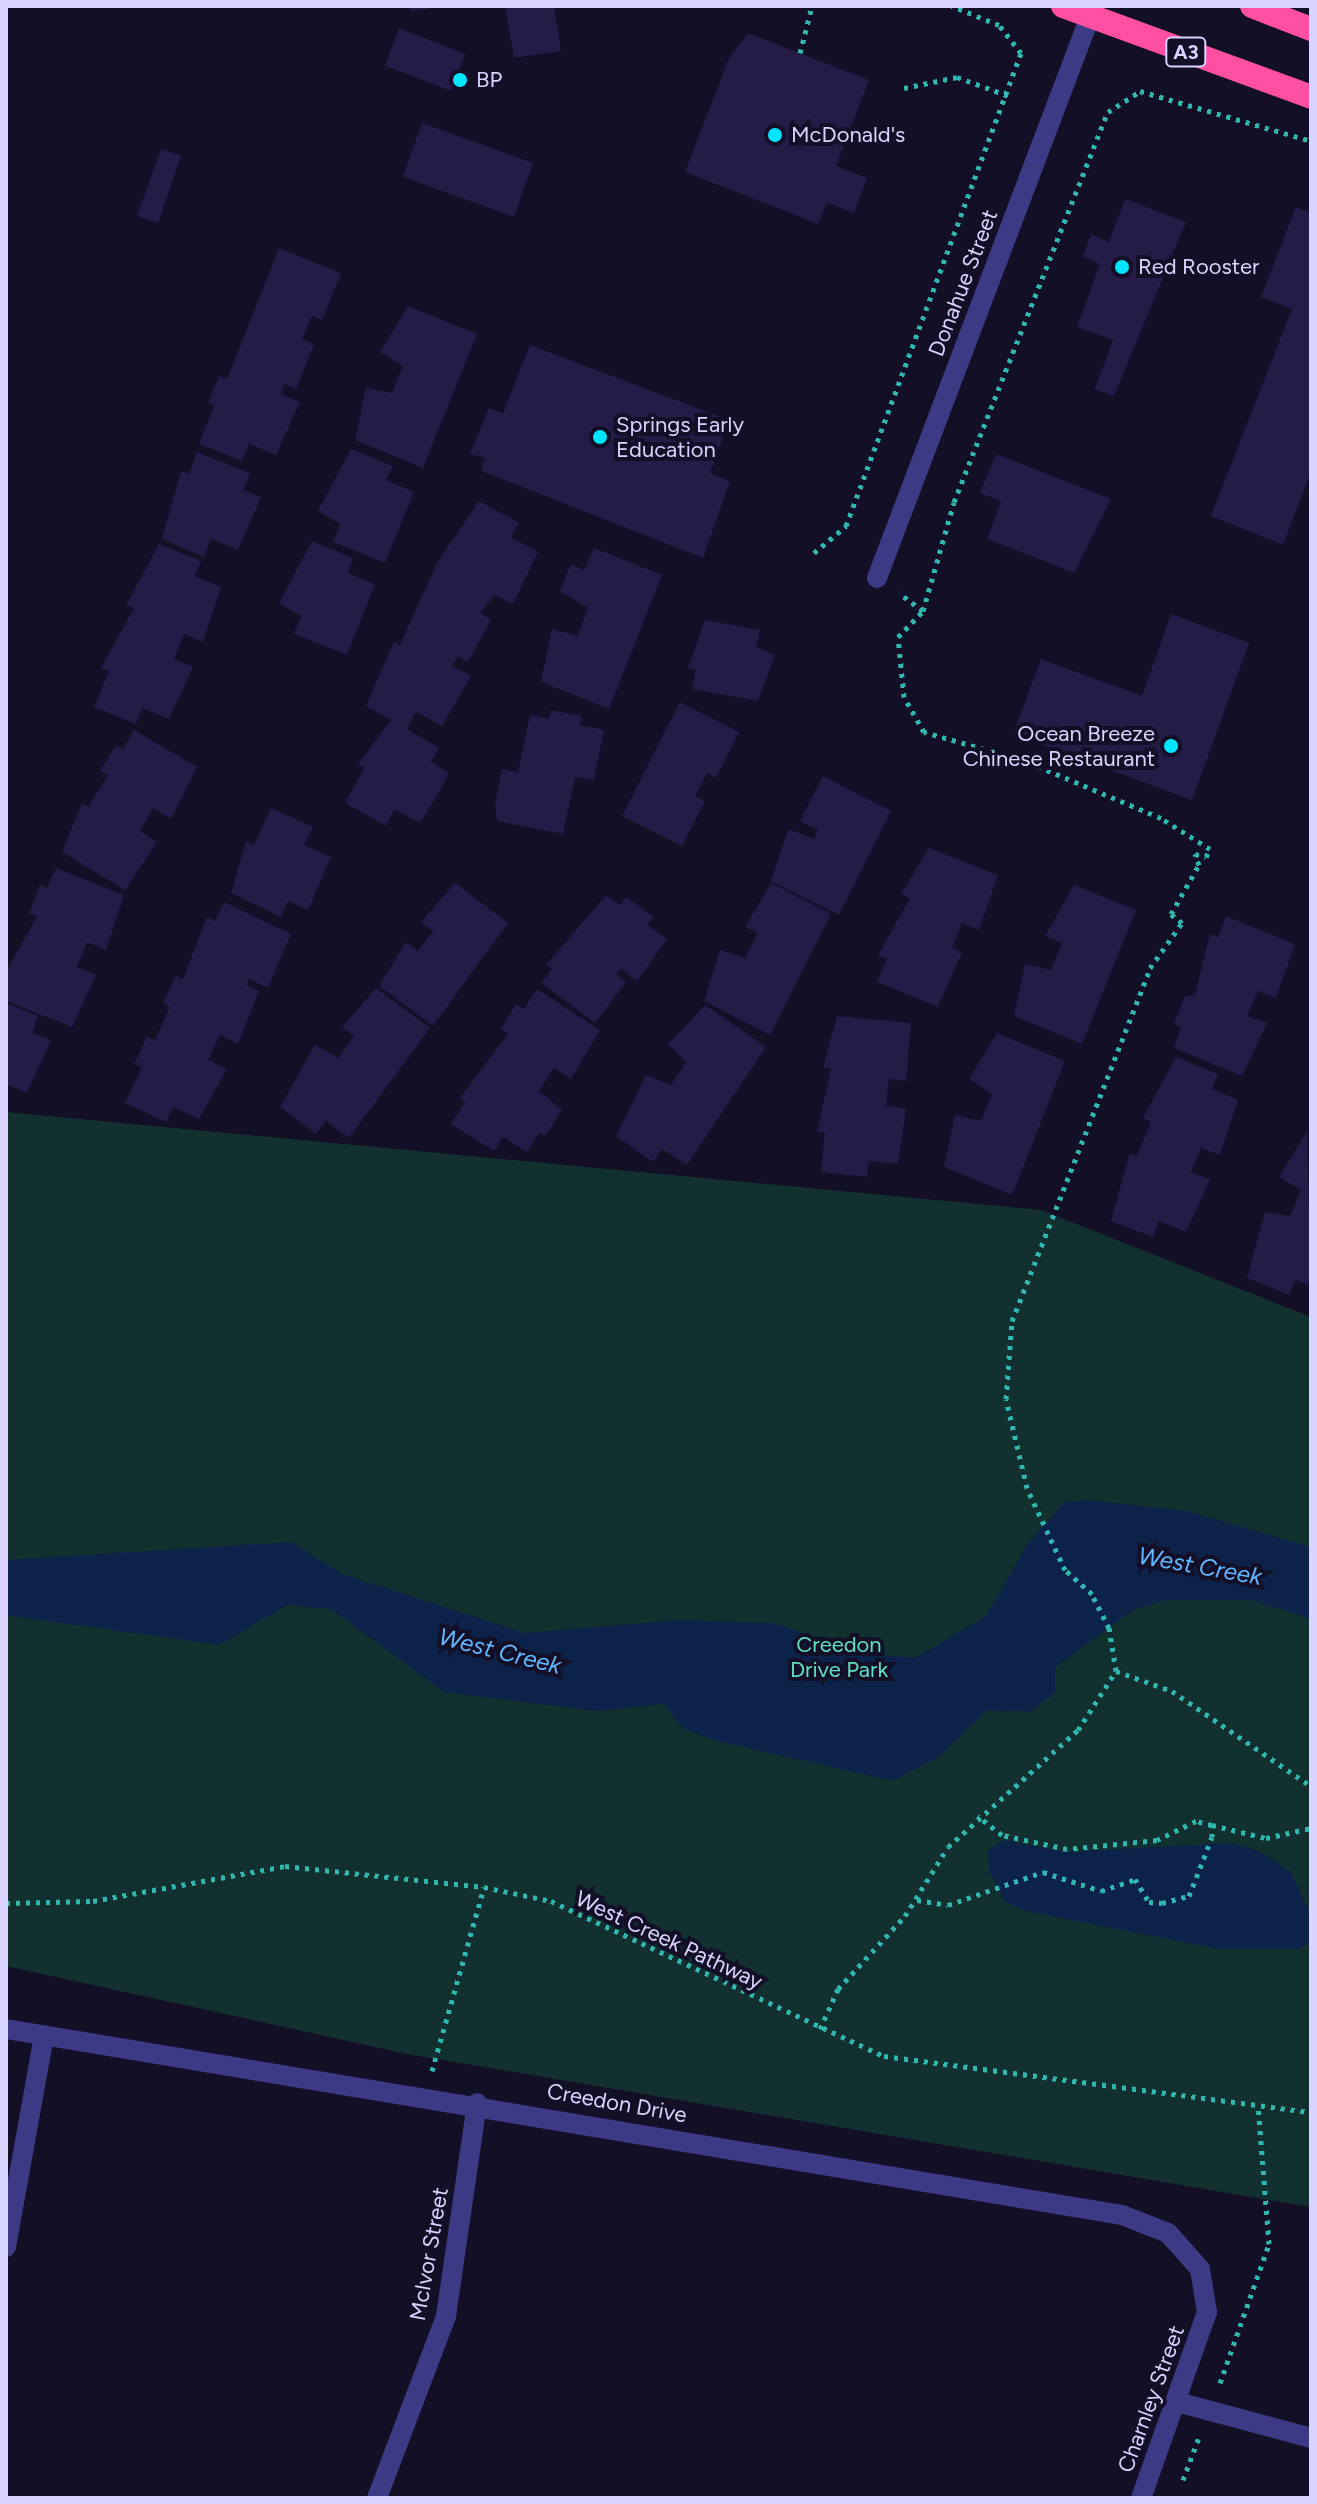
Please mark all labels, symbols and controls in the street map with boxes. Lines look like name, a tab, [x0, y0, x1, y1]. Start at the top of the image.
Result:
road number: A3	[1164, 36, 1208, 68]
place label: BP	[476, 67, 502, 93]
marker: BP	[451, 71, 469, 89]
place label: McDonald's	[791, 122, 905, 148]
marker: McDonald's	[766, 126, 784, 144]
street label: Donahue Street	[923, 206, 1003, 360]
place label: Red Rooster	[1138, 254, 1259, 280]
marker: Red Rooster	[1113, 258, 1131, 276]
place label: Springs Early Education	[616, 411, 744, 462]
marker: Springs Early Education	[591, 428, 609, 446]
place label: Ocean Breeze Chinese Restaurant	[963, 720, 1155, 772]
marker: Ocean Breeze Chinese Restaurant	[1162, 737, 1180, 755]
water label: West Creek	[1136, 1541, 1264, 1591]
water label: West Creek	[436, 1622, 564, 1680]
park label: Creedon Drive Park	[790, 1631, 888, 1682]
street label: West Creek Pathway	[571, 1885, 767, 1995]
street label: Creedon Drive	[545, 2078, 689, 2128]
street label: McIvor Street	[404, 2185, 454, 2323]
street label: Charnley Street	[1112, 2322, 1190, 2476]

